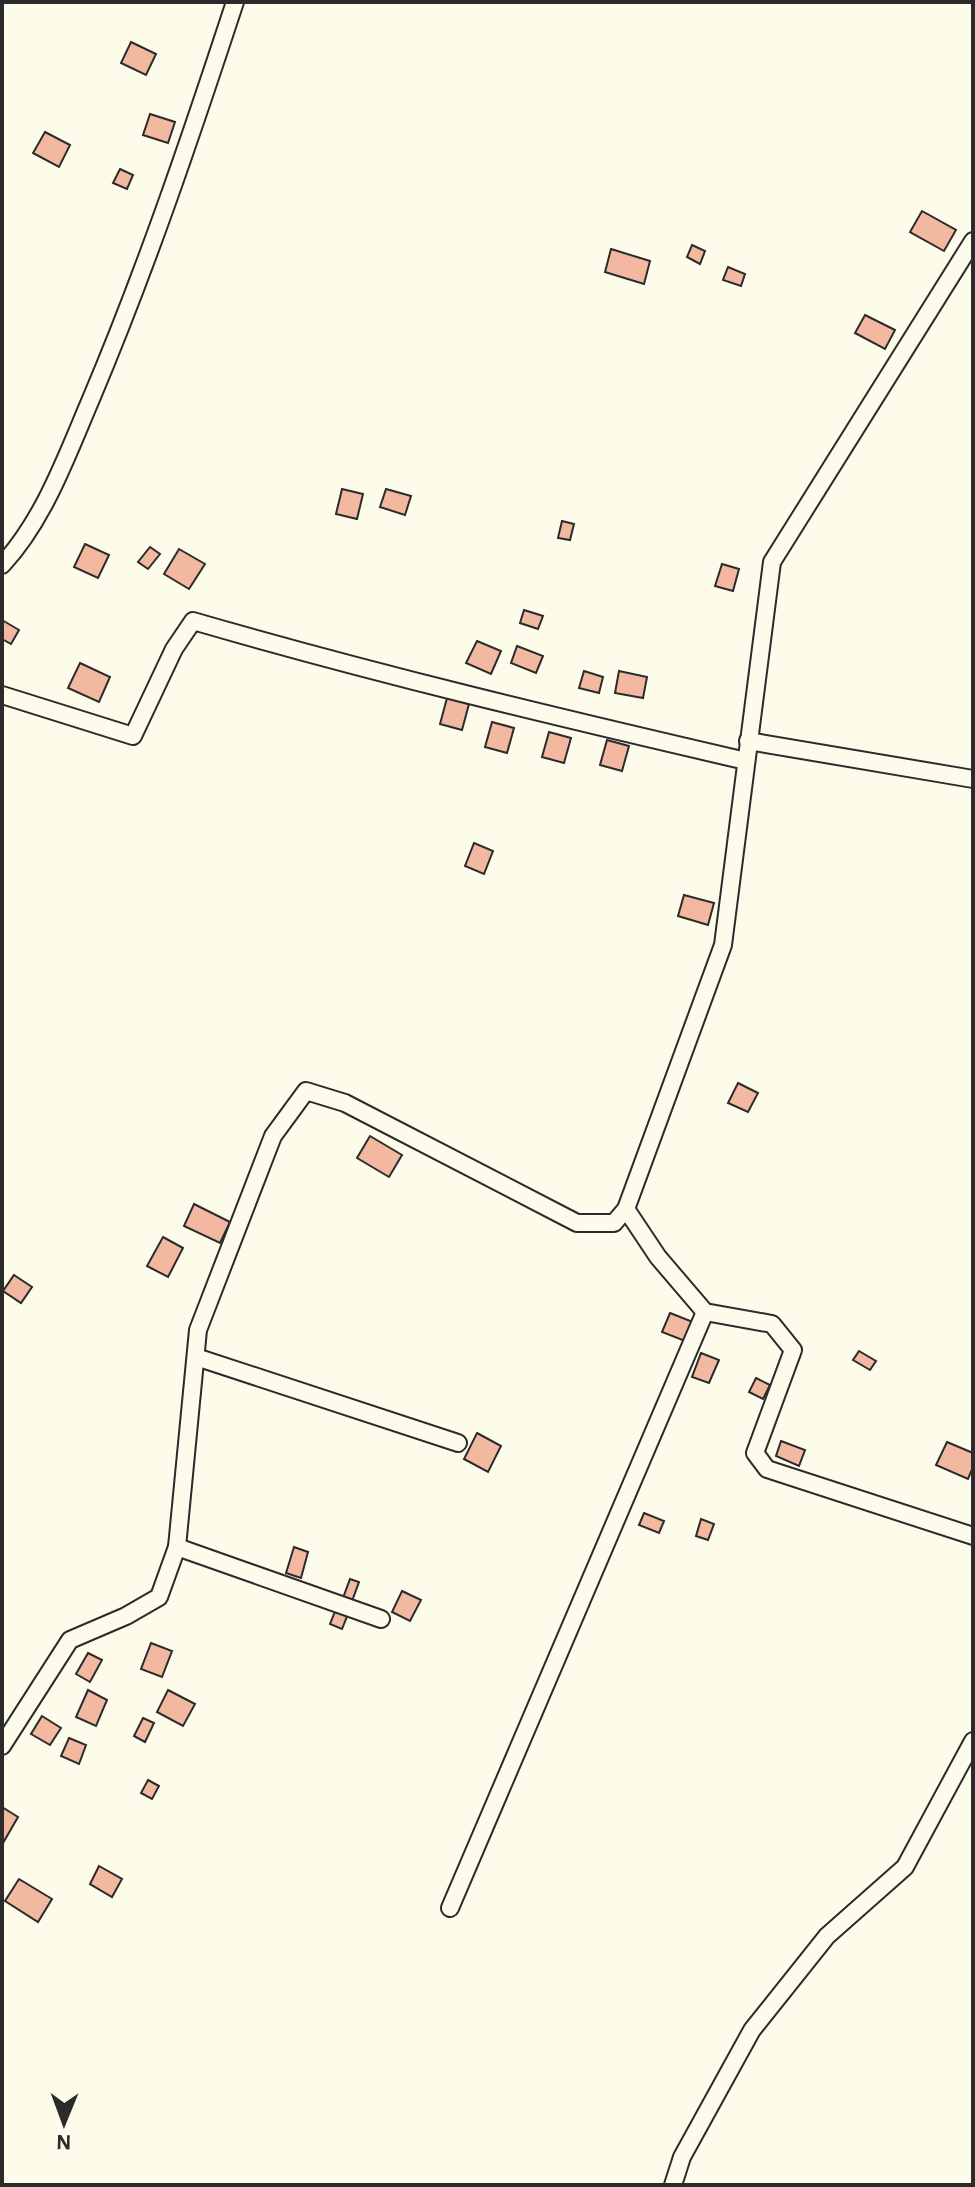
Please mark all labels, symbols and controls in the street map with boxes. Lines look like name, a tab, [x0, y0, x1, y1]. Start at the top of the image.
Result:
north arrow	[24, 2083, 104, 2163]
text: N	[56, 2131, 72, 2153]

